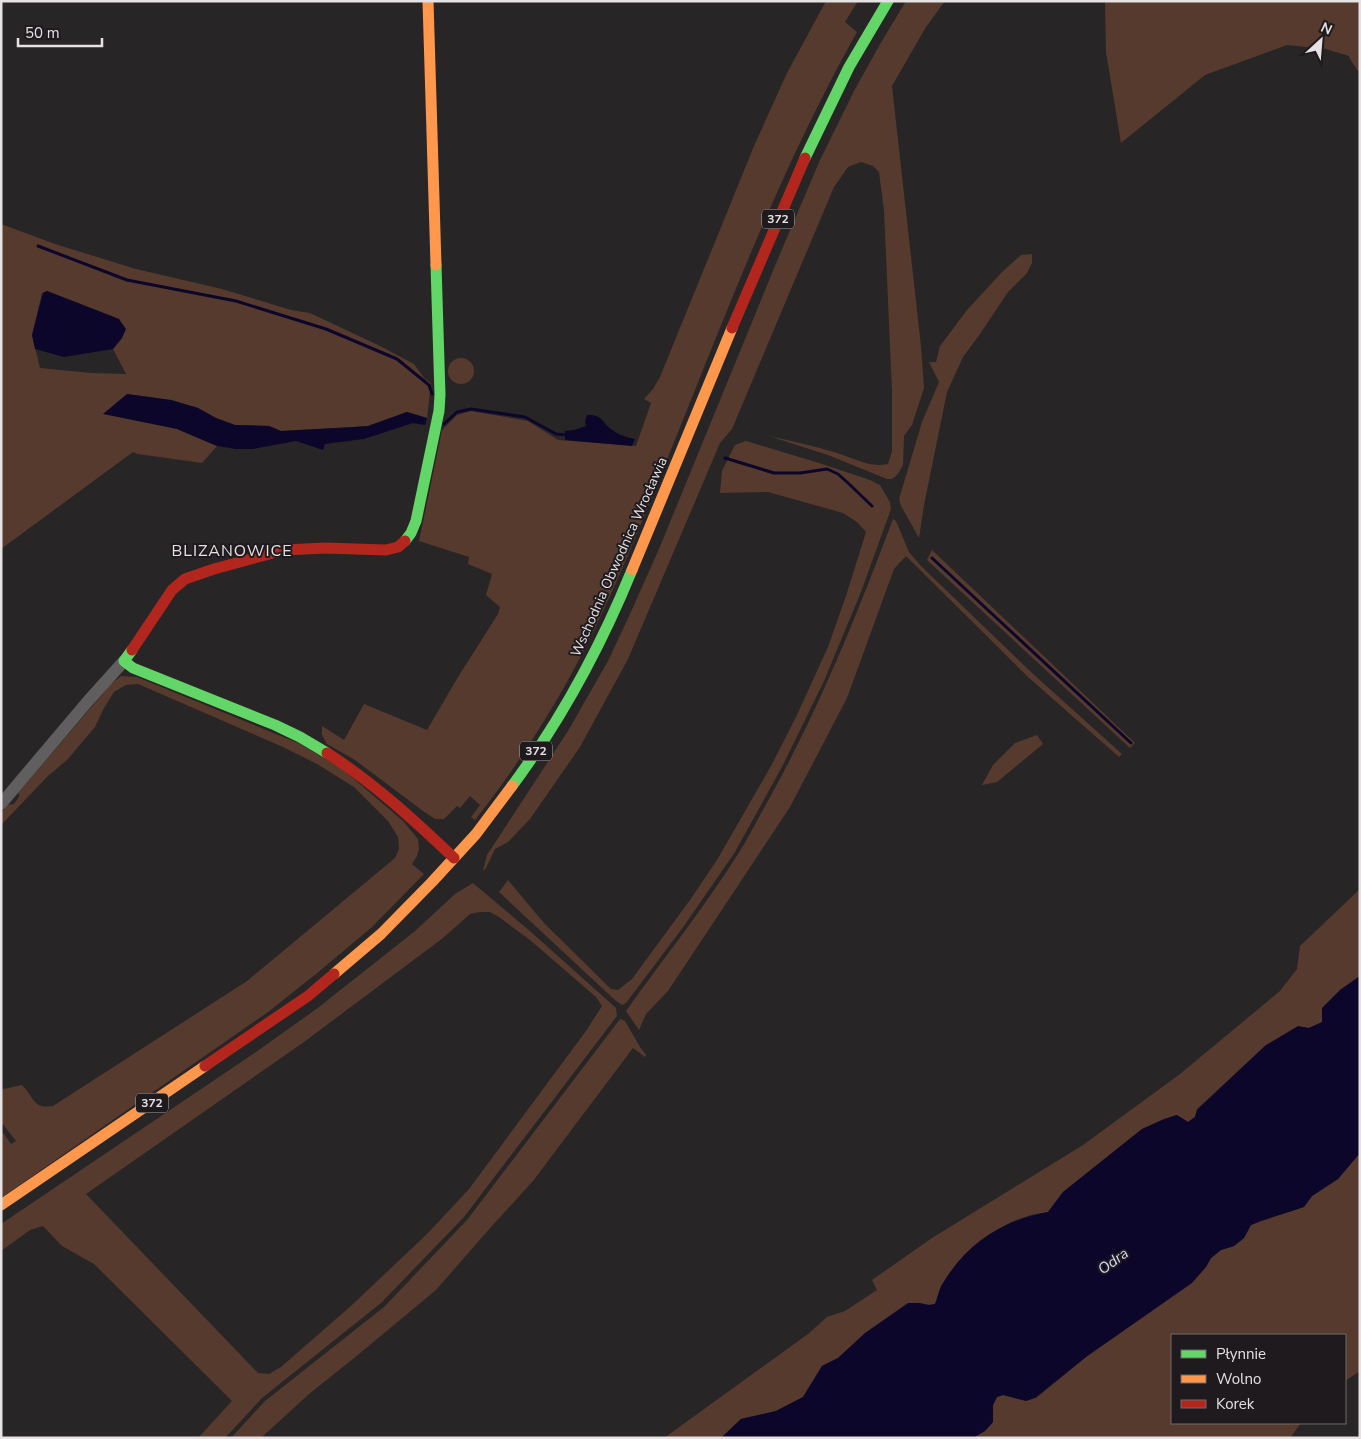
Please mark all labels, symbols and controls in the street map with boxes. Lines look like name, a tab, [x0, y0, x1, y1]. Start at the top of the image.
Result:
scale bar	[18, 15, 101, 47]
north arrow	[1296, 15, 1346, 65]
text: N	[1318, 18, 1335, 40]
text: 50 m	[25, 23, 60, 43]
road number: 372	[762, 210, 794, 228]
street label: Wschodnia Obwodnica Wrocławia	[566, 454, 672, 660]
district label: BLIZANOWICE	[171, 540, 293, 562]
road number: 372	[520, 741, 552, 760]
road number: 372	[136, 1094, 168, 1112]
water label: Odra	[1094, 1243, 1132, 1279]
legend	[1171, 1334, 1346, 1424]
text: Płynnie	[1216, 1344, 1266, 1364]
text: Wolno	[1216, 1369, 1261, 1389]
text: Korek	[1216, 1394, 1255, 1414]

